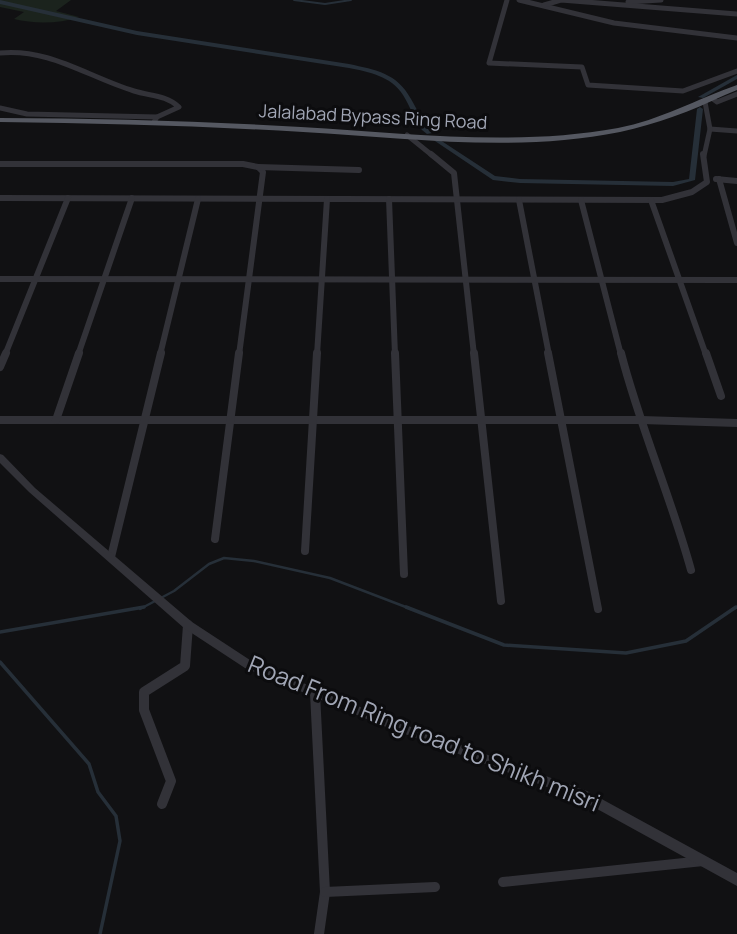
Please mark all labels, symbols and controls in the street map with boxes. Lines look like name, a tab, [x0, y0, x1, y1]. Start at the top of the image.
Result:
street label: Jalalabad Bypass Ring Road	[258, 98, 488, 134]
street label: Road From Ring road to Shikh misri	[244, 647, 606, 819]

